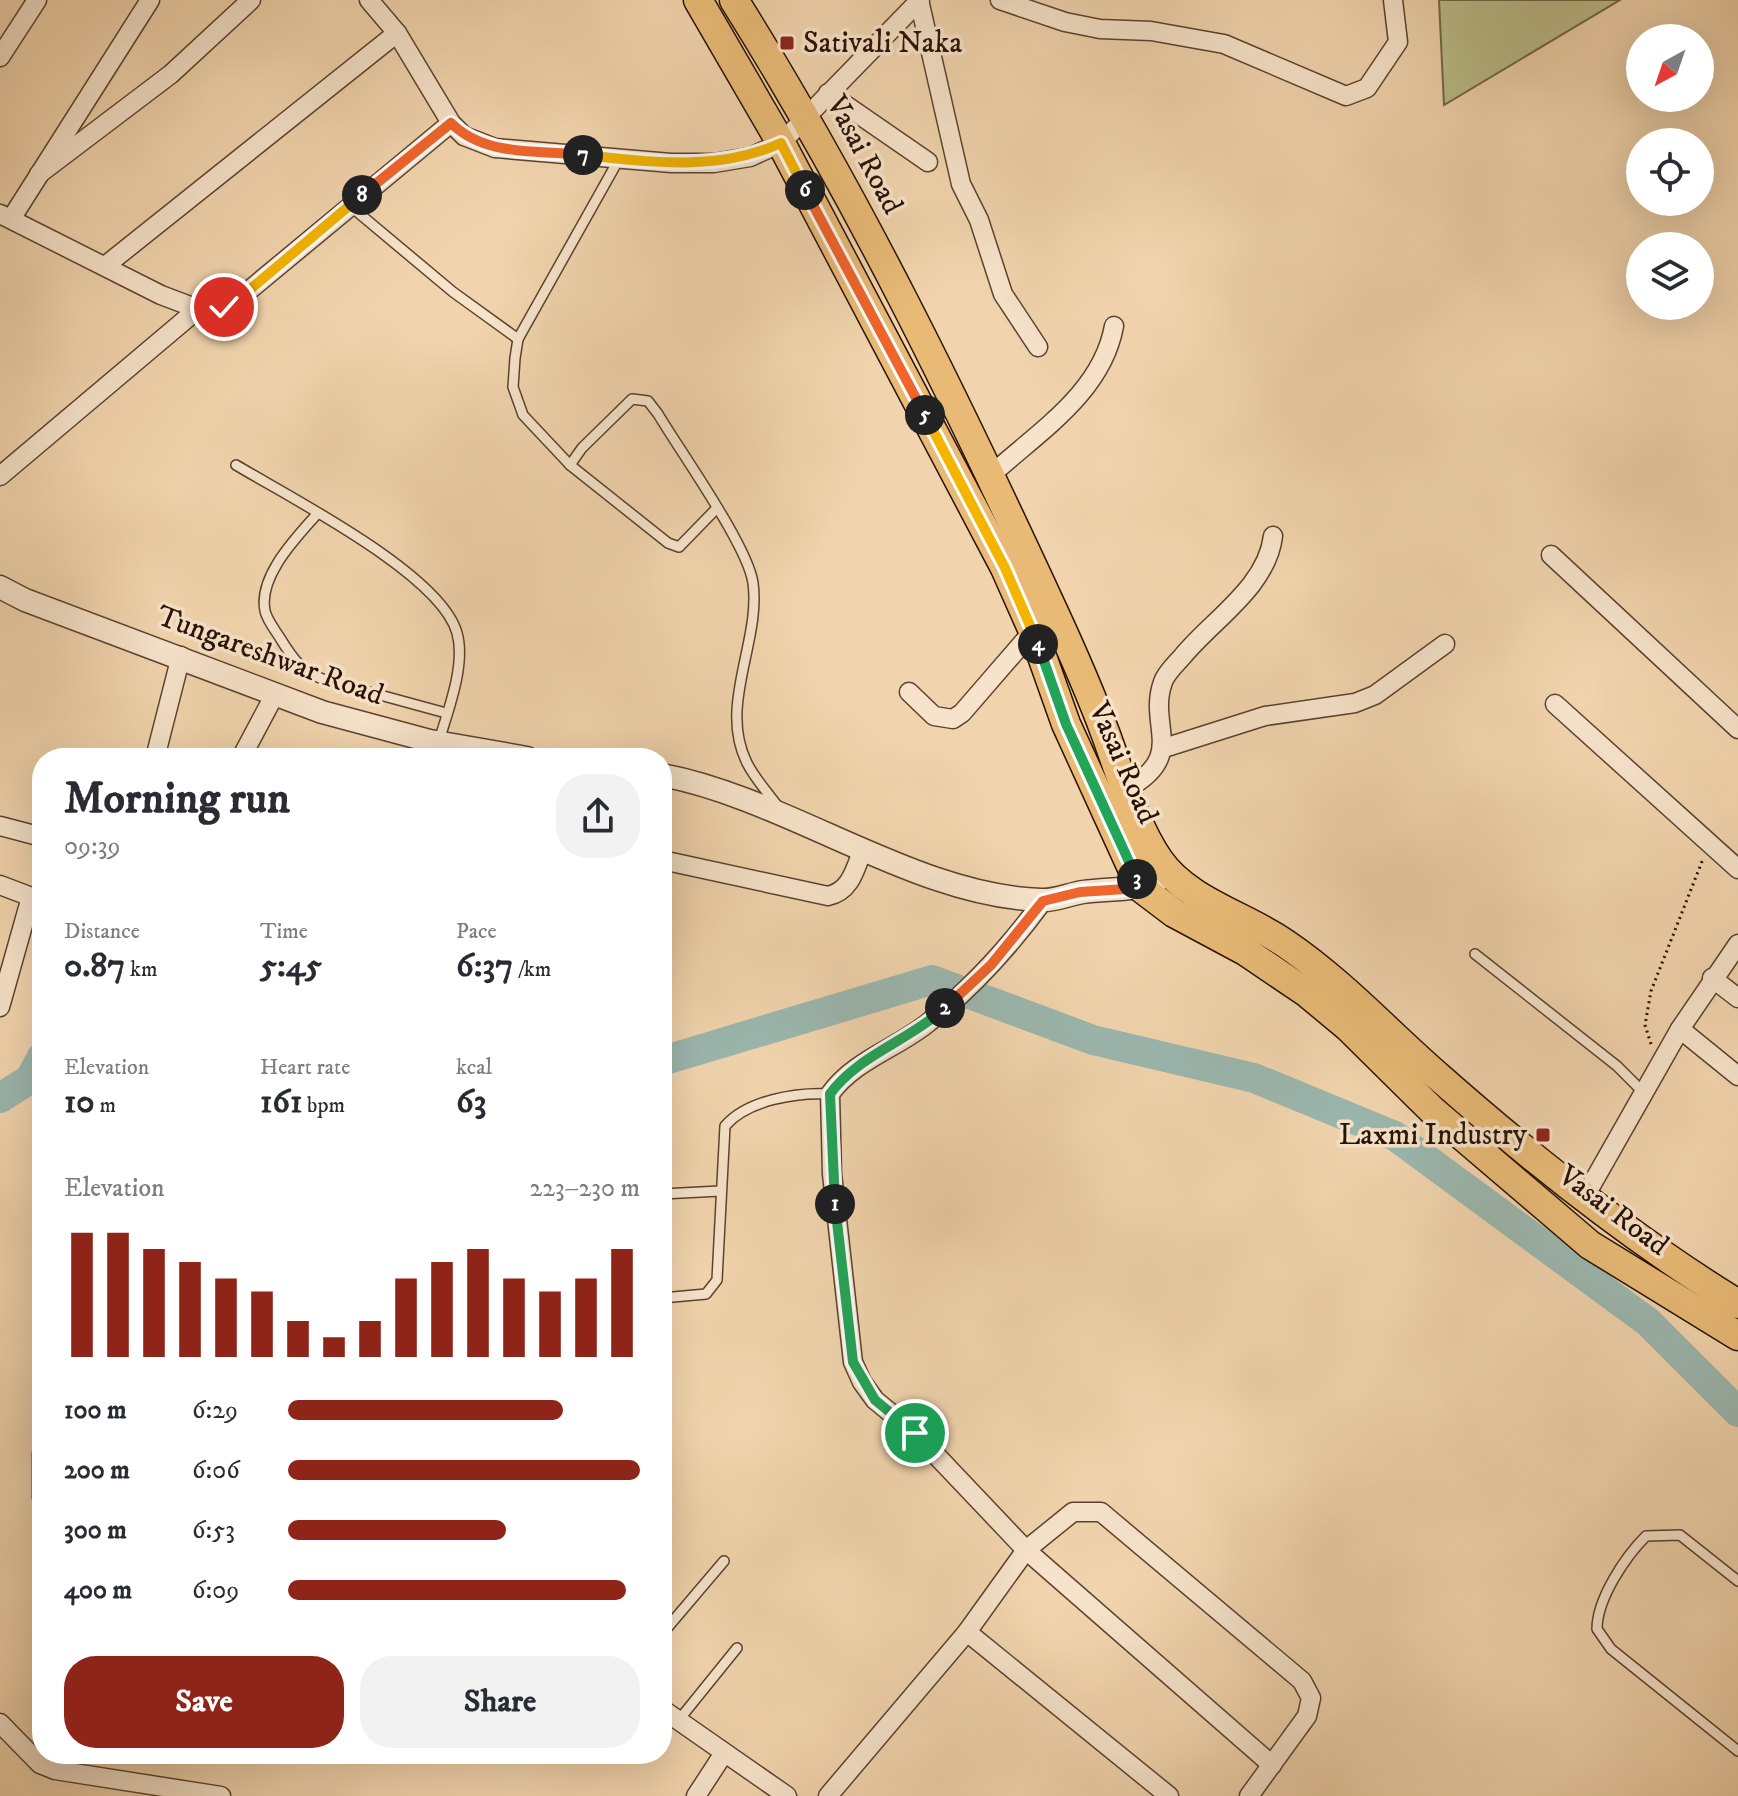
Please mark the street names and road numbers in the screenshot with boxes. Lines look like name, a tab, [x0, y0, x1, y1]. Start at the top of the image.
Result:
street label: Vasai Road	[817, 89, 911, 221]
street label: Tungareshwar Road	[151, 598, 389, 714]
street label: Vasai Road	[1079, 696, 1166, 829]
street label: Vasai Road	[1550, 1157, 1676, 1265]

